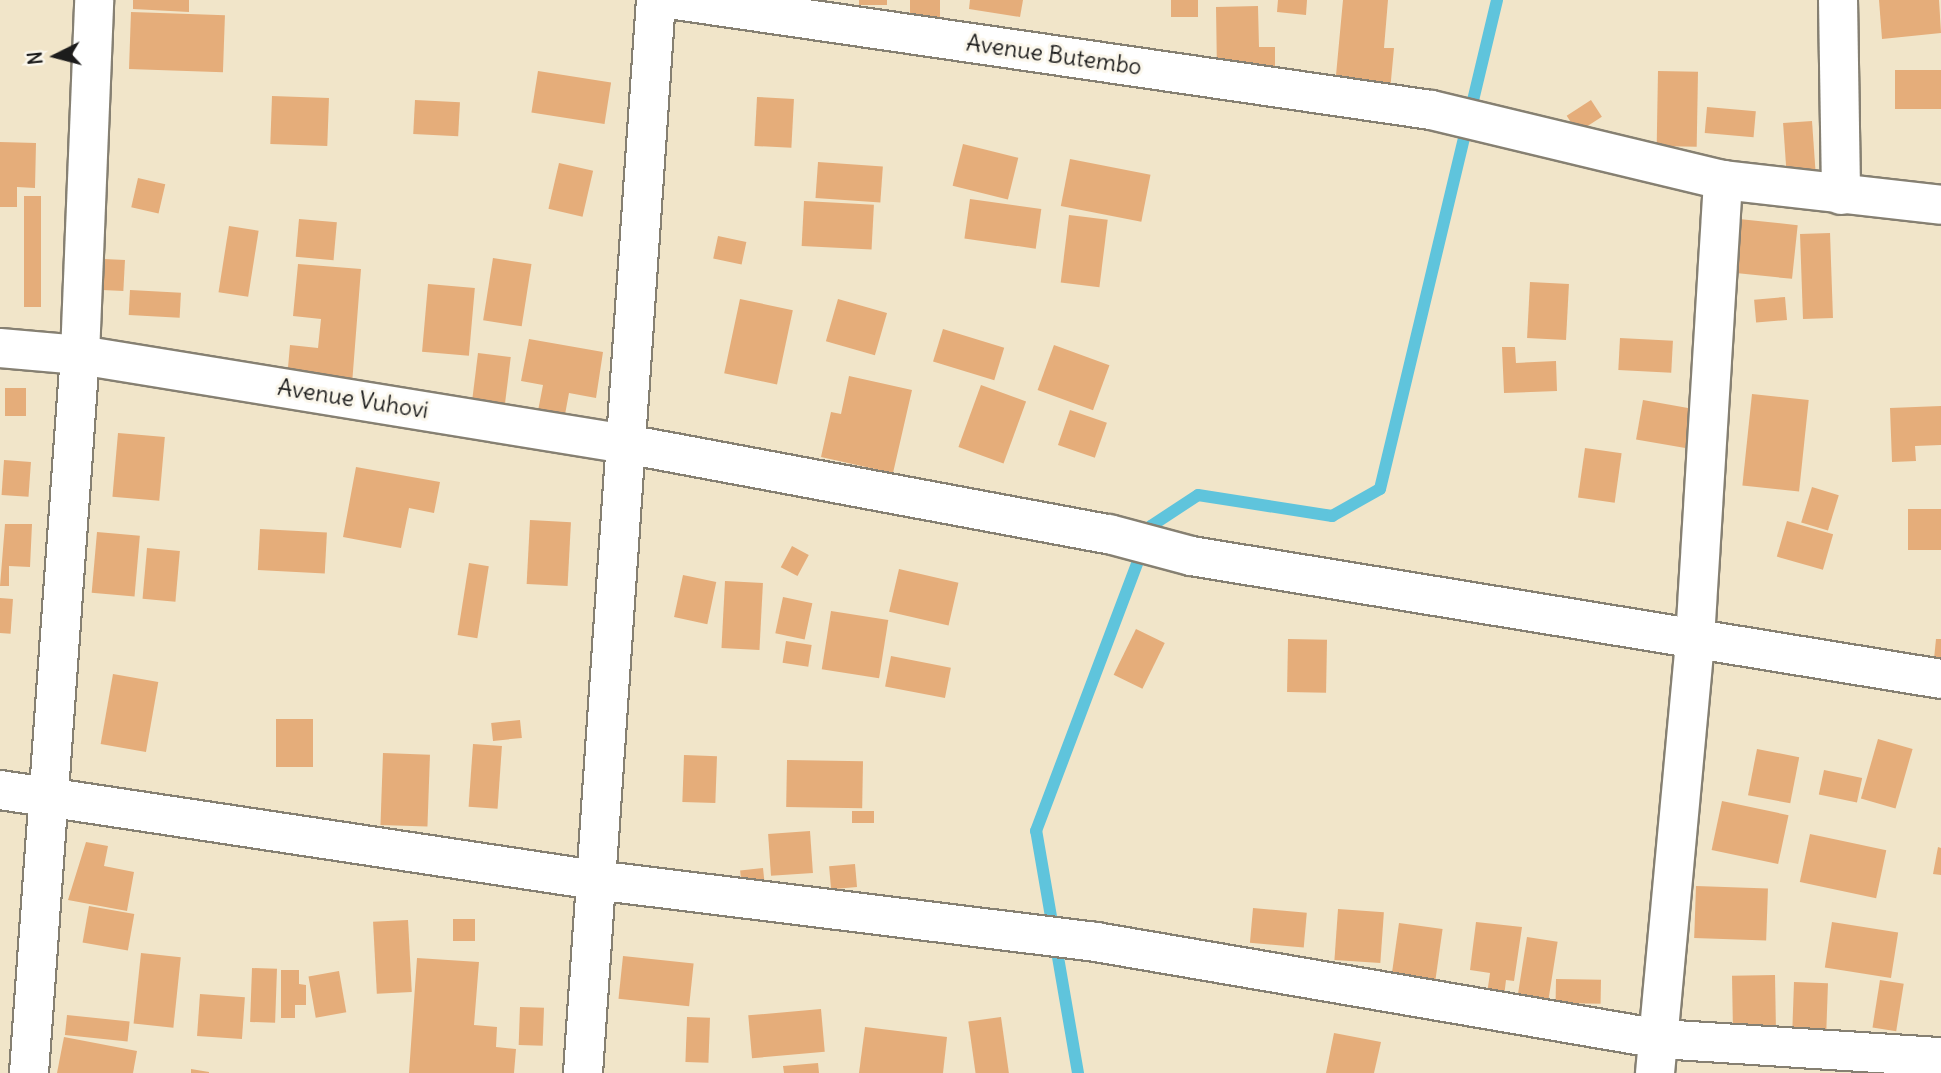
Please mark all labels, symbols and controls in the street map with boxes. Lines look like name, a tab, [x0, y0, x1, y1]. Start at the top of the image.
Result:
north arrow	[21, 21, 91, 91]
street label: Avenue Butembo	[965, 29, 1143, 81]
text: N	[22, 50, 48, 66]
street label: Avenue Vuhovi	[276, 373, 430, 425]

